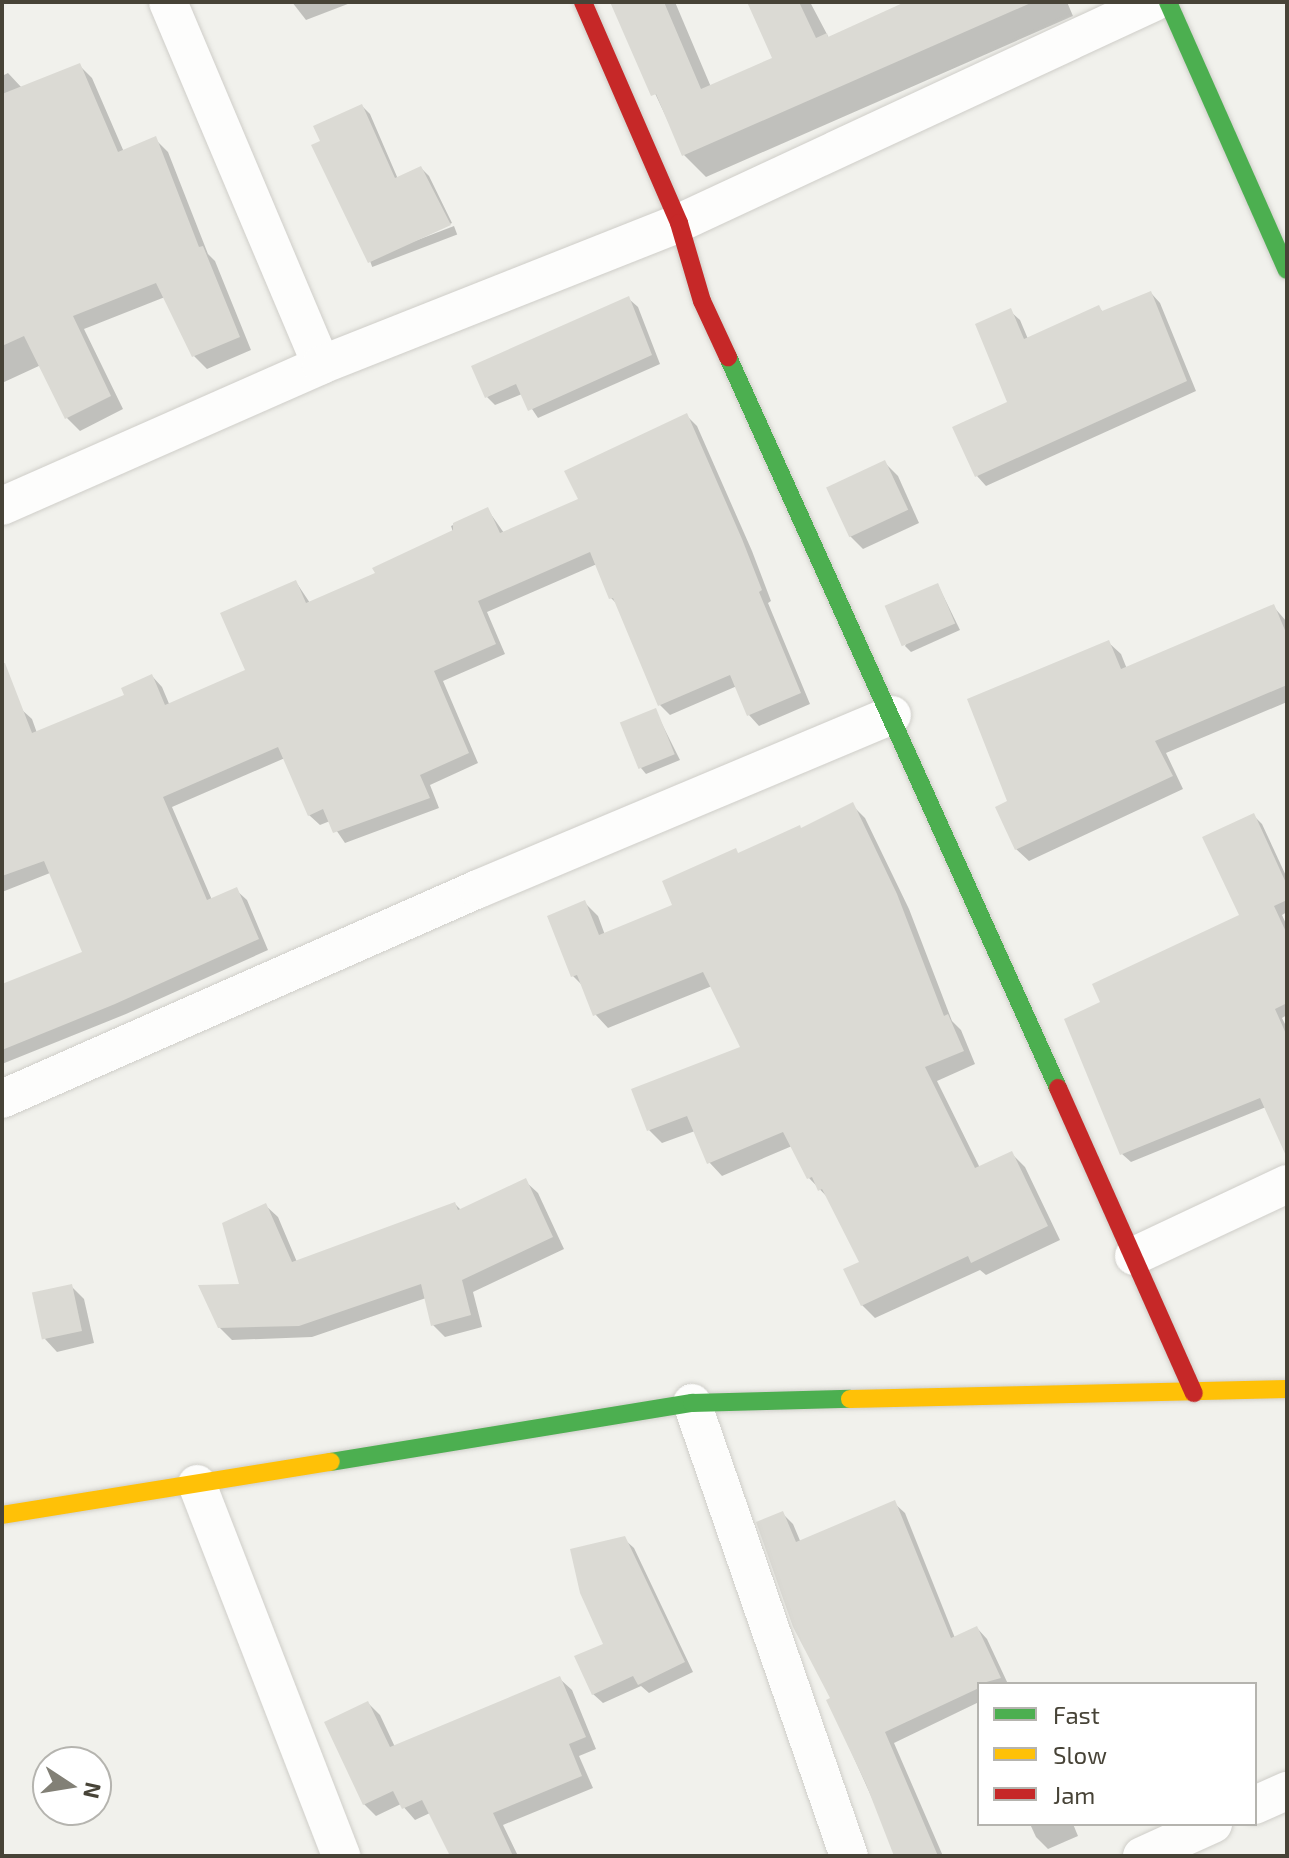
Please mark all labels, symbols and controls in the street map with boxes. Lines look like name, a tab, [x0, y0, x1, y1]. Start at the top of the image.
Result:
legend	[977, 1682, 1257, 1826]
text: Fast	[1053, 1700, 1100, 1729]
text: Slow	[1053, 1740, 1107, 1769]
north arrow	[32, 1746, 112, 1826]
text: N	[79, 1780, 108, 1801]
text: Jam	[1053, 1780, 1095, 1809]

